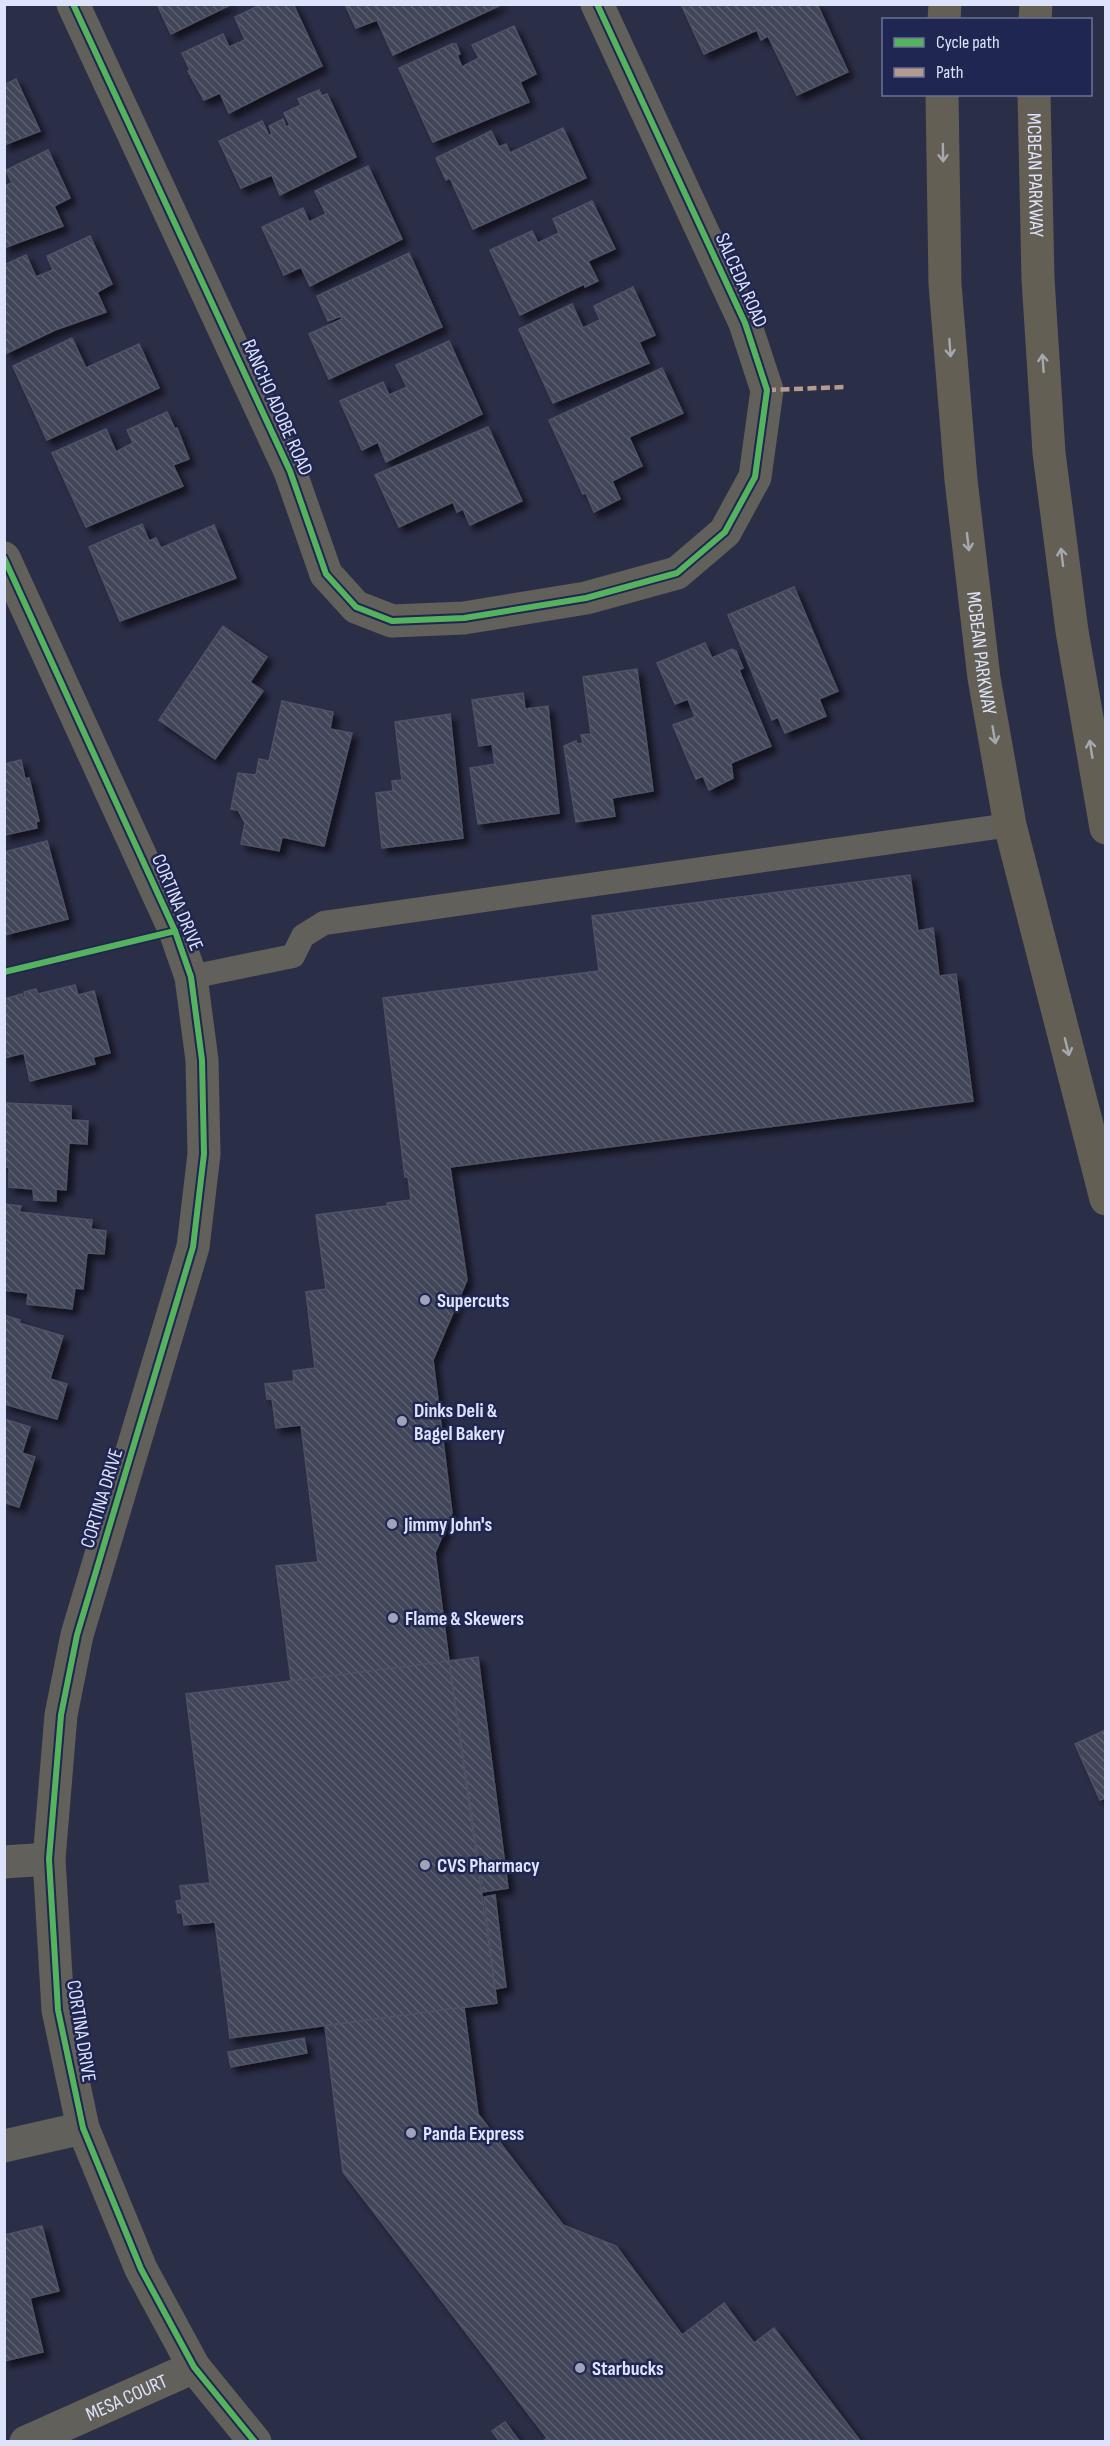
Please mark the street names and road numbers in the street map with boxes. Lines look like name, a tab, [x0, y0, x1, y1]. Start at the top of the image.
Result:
street label: MCBEAN PARKWAY	[1021, 113, 1048, 238]
street label: SALCEDA ROAD	[710, 230, 773, 331]
street label: RANCHO ADOBE ROAD	[236, 336, 318, 479]
street label: MCBEAN PARKWAY	[961, 590, 1001, 717]
street label: CORTINA DRIVE	[146, 850, 208, 954]
street label: CORTINA DRIVE	[75, 1446, 128, 1551]
street label: CORTINA DRIVE	[61, 1978, 101, 2084]
street label: MESA COURT	[82, 2369, 171, 2427]

